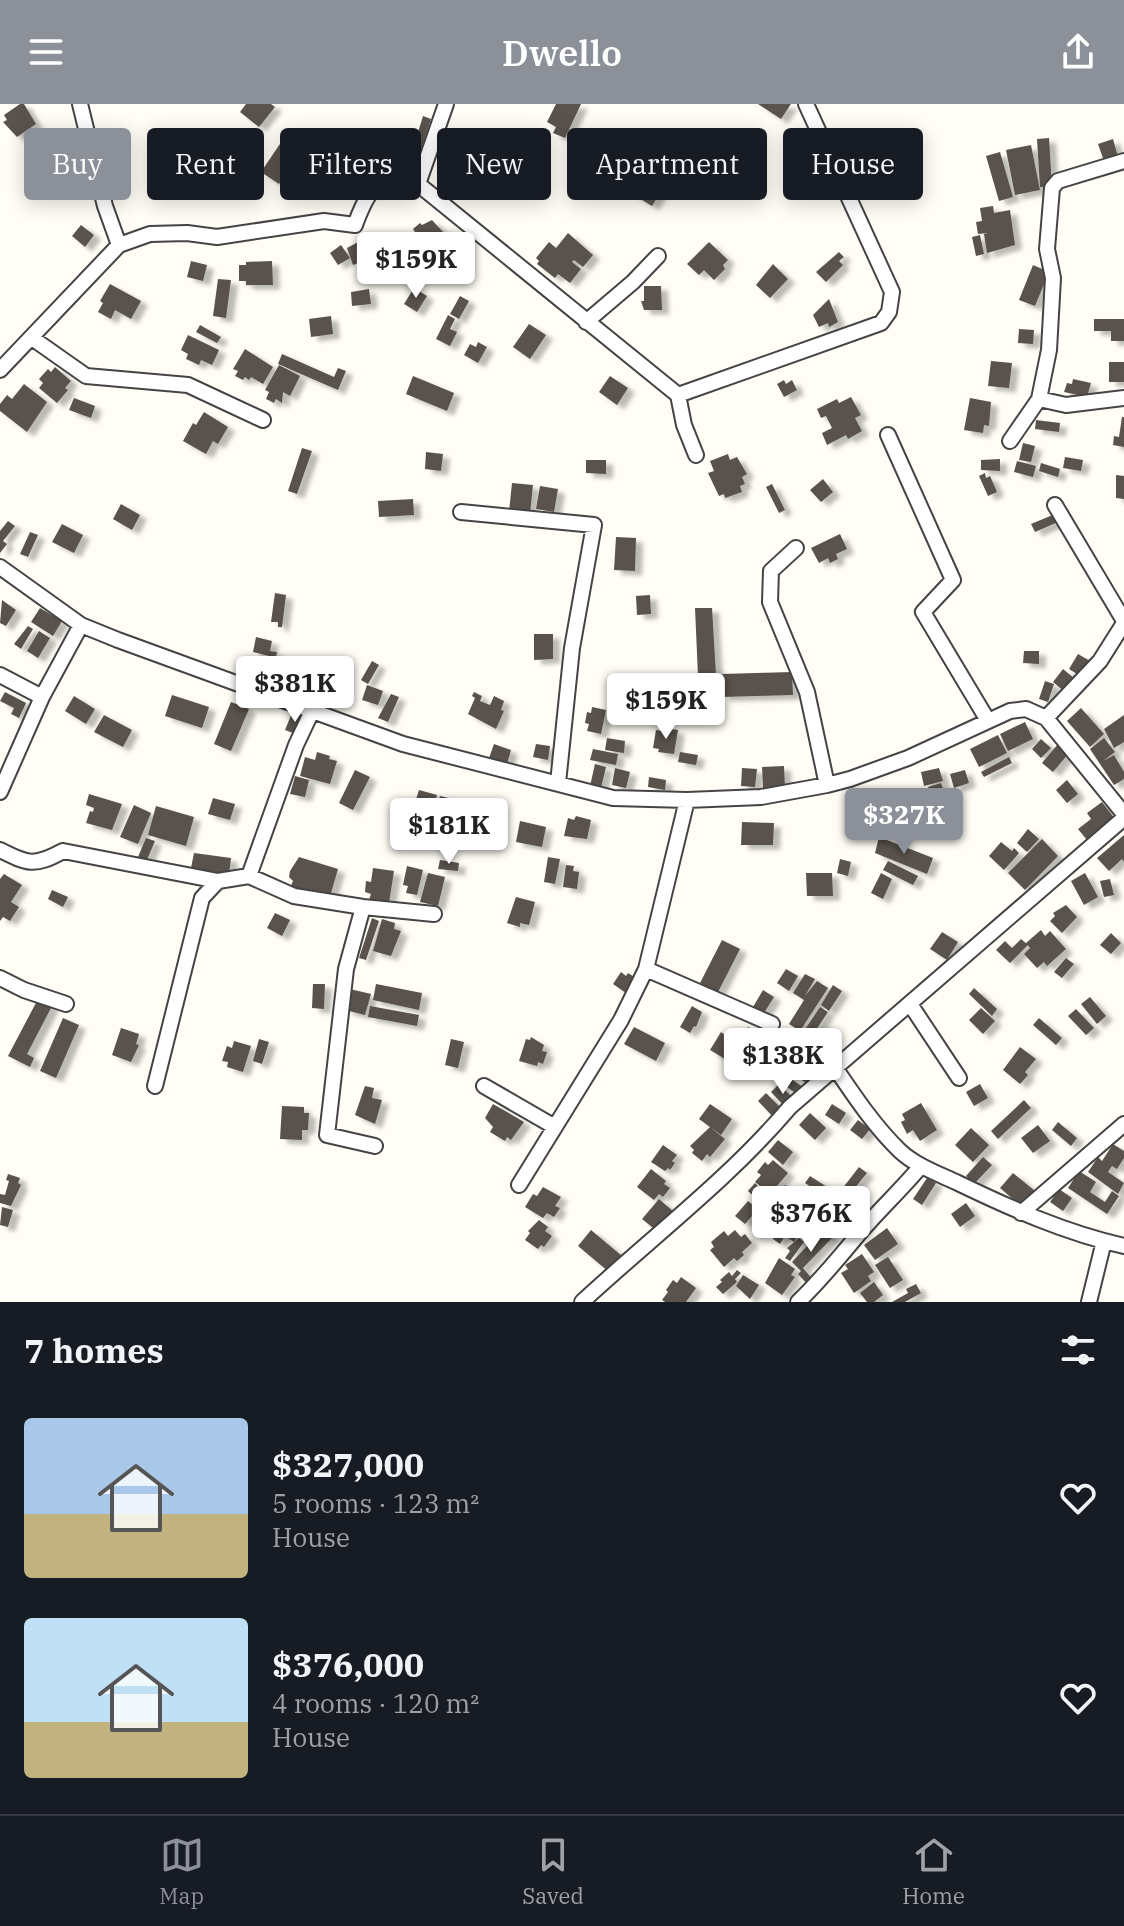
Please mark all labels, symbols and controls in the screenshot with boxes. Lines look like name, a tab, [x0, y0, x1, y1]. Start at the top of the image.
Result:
text: Dwello	[502, 29, 622, 76]
icon: menu	[24, 30, 68, 74]
icon: share	[1056, 30, 1100, 74]
chip: Buy	[24, 128, 131, 200]
chip: Rent	[147, 128, 264, 200]
chip: Filters	[280, 128, 421, 200]
chip: New	[437, 128, 551, 200]
chip: Apartment	[567, 128, 767, 200]
chip: House	[783, 128, 923, 200]
pin: $159K	[360, 232, 472, 300]
text: $159K	[375, 241, 457, 275]
pin: $381K	[239, 656, 351, 724]
text: $381K	[254, 665, 336, 699]
pin: $159K	[610, 673, 722, 741]
text: $159K	[625, 682, 707, 716]
pin: $327K	[848, 788, 960, 856]
text: $327K	[863, 797, 945, 831]
pin: $181K	[393, 798, 505, 866]
text: $181K	[408, 807, 490, 841]
pin: $138K	[727, 1028, 839, 1096]
text: $138K	[742, 1037, 824, 1071]
pin: $376K	[755, 1186, 867, 1254]
text: $376K	[770, 1195, 852, 1229]
text: 7 homes	[24, 1328, 164, 1372]
icon: filters	[1056, 1328, 1100, 1372]
text: $327,000	[272, 1442, 424, 1486]
icon: home	[88, 1450, 184, 1546]
icon: heart	[1056, 1476, 1100, 1520]
text: 5 rooms · 123 m²	[272, 1486, 479, 1520]
text: House	[272, 1520, 350, 1554]
text: $376,000	[272, 1642, 424, 1686]
icon: home	[88, 1650, 184, 1746]
icon: heart	[1056, 1676, 1100, 1720]
text: 4 rooms · 120 m²	[272, 1686, 479, 1720]
text: House	[272, 1720, 350, 1754]
tab: Map	[159, 1833, 204, 1910]
tab: Saved	[522, 1833, 584, 1910]
tab: Home	[902, 1833, 965, 1910]

